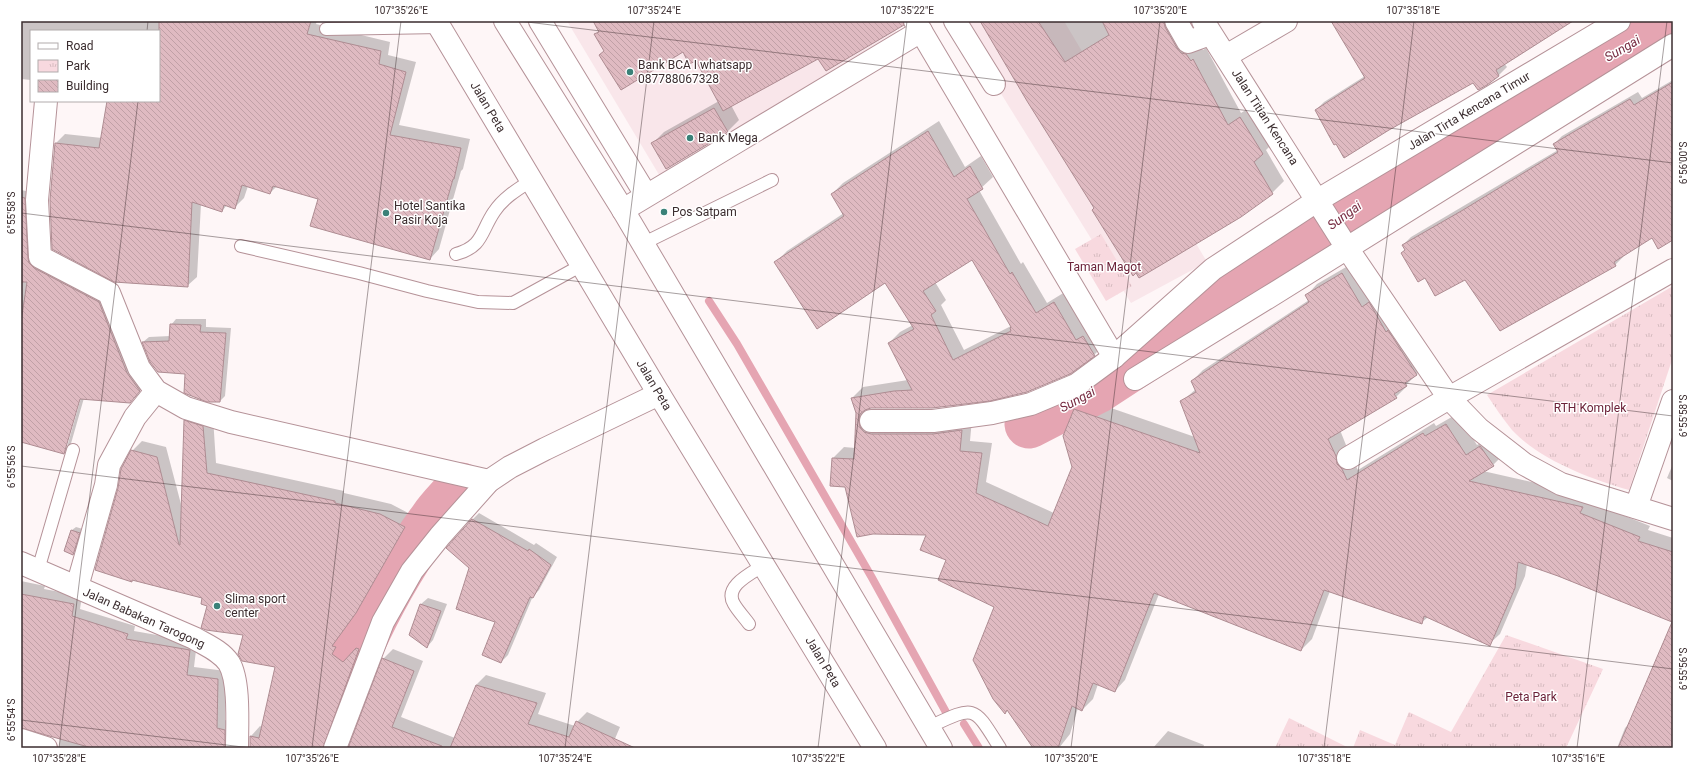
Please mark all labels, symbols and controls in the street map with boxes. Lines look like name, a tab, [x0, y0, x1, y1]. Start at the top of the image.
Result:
text: 107°35'26"E	[374, 5, 428, 16]
text: 107°35'24"E	[627, 5, 681, 16]
text: 107°35'22"E	[880, 5, 934, 16]
text: 107°35'20"E	[1133, 5, 1187, 16]
text: 107°35'18"E	[1386, 5, 1440, 16]
legend	[30, 30, 160, 102]
water label: Sungai	[1602, 32, 1643, 65]
text: Road	[66, 39, 94, 53]
place label: Bank BCA I whatsapp 087788067328	[638, 58, 753, 86]
text: Park	[66, 59, 91, 73]
street label: Jalan Titian Kencana	[1229, 66, 1301, 168]
marker: Bank BCA I whatsapp 087788067328	[625, 67, 635, 77]
street label: Jalan Tirta Kencana Timur	[1405, 69, 1533, 153]
text: Building	[66, 79, 109, 93]
street label: Jalan Peta	[467, 79, 509, 135]
place label: Bank Mega	[698, 131, 758, 145]
marker: Bank Mega	[685, 133, 695, 143]
text: 6°56'00"S	[1678, 142, 1689, 184]
text: 6°55'58"S	[6, 192, 17, 234]
water label: Sungai	[1324, 197, 1365, 233]
place label: Hotel Santika Pasir Koja	[394, 199, 465, 227]
place label: Pos Satpam	[672, 205, 737, 219]
marker: Pos Satpam	[659, 207, 669, 217]
marker: Hotel Santika Pasir Koja	[381, 208, 391, 218]
park label: Taman Magot	[1067, 260, 1141, 274]
street label: Jalan Peta	[633, 357, 675, 413]
water label: Sungai	[1057, 383, 1099, 415]
text: 6°55'58"S	[1678, 395, 1689, 437]
park label: RTH Komplek	[1554, 401, 1627, 415]
text: 6°55'56"S	[6, 446, 17, 488]
street label: Jalan Babakan Tarogong	[81, 585, 207, 651]
place label: Slima sport center	[225, 592, 286, 620]
marker: Slima sport center	[212, 601, 222, 611]
street label: Jalan Peta	[802, 634, 844, 690]
text: 6°55'56"S	[1678, 648, 1689, 690]
park label: Peta Park	[1505, 690, 1558, 704]
text: 6°55'54"S	[6, 699, 17, 741]
text: 107°35'28"E	[32, 753, 86, 764]
text: 107°35'26"E	[285, 753, 339, 764]
text: 107°35'24"E	[538, 753, 592, 764]
text: 107°35'22"E	[791, 753, 845, 764]
text: 107°35'20"E	[1044, 753, 1098, 764]
text: 107°35'18"E	[1297, 753, 1351, 764]
text: 107°35'16"E	[1551, 753, 1605, 764]

